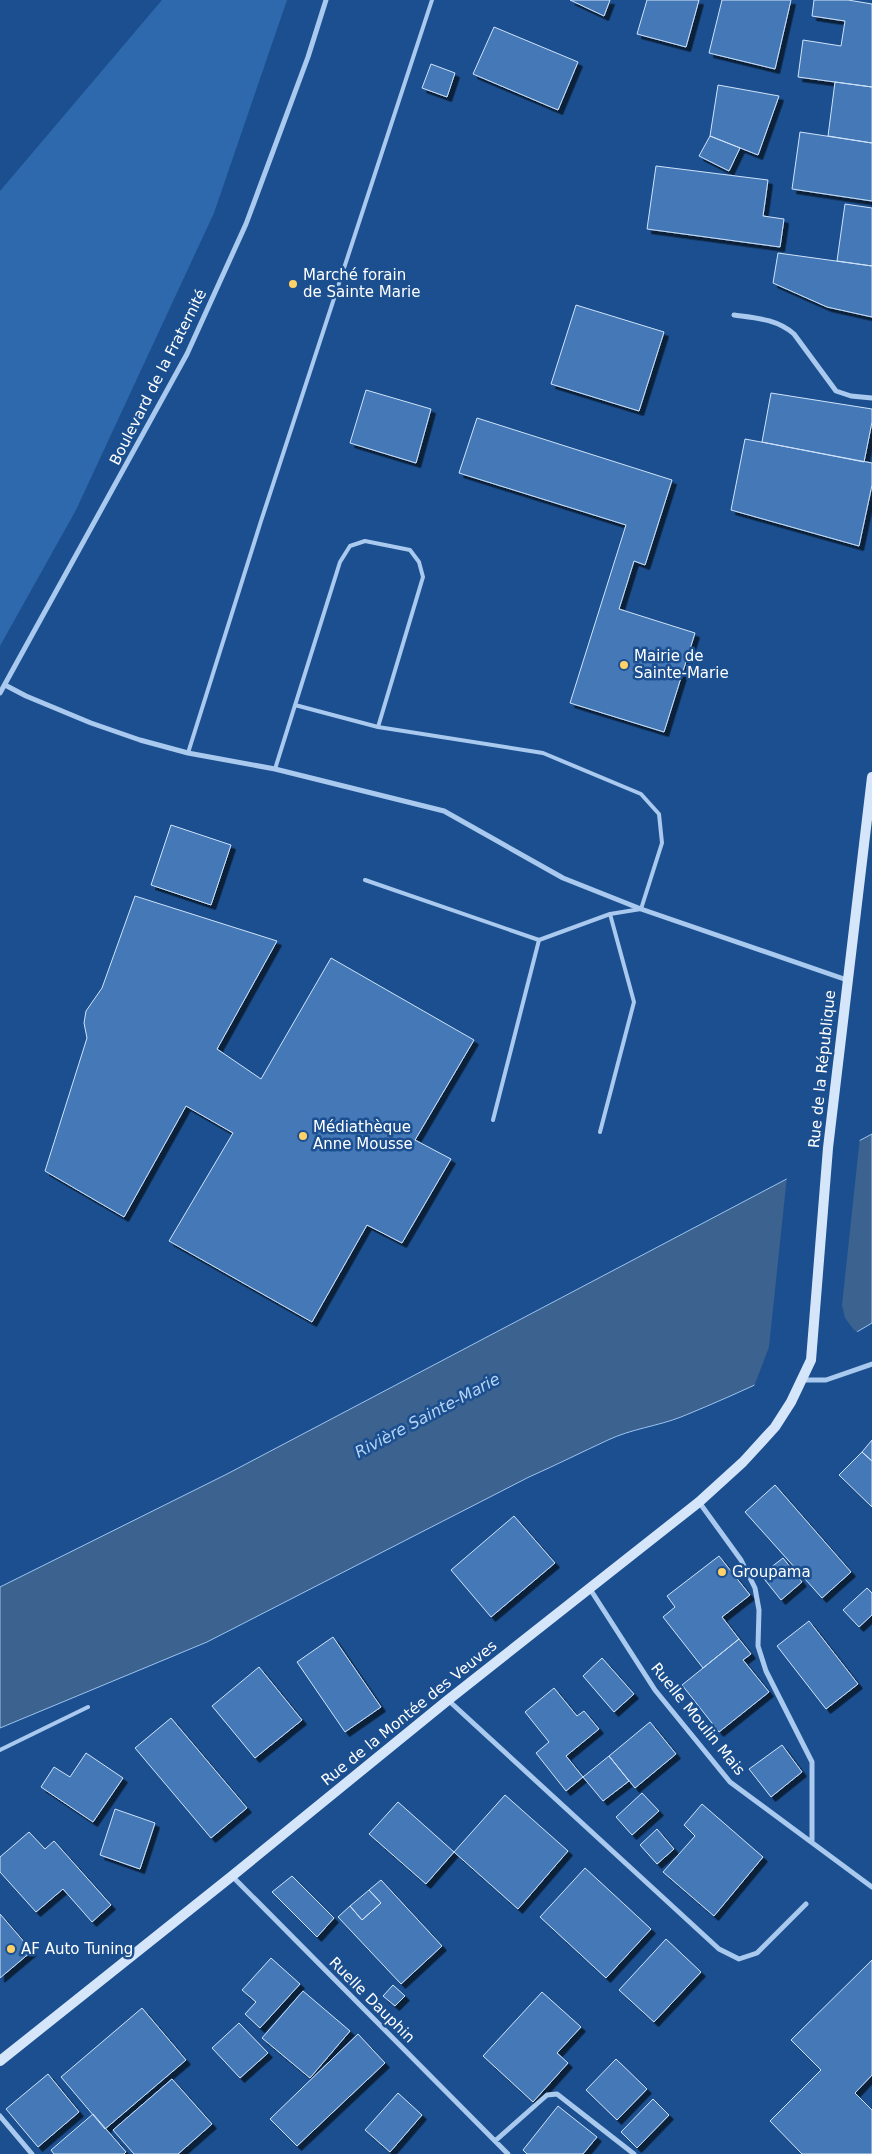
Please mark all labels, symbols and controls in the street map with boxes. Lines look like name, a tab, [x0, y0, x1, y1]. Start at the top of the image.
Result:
place label: Marché forain de Sainte Marie	[303, 266, 420, 301]
marker: Marché forain de Sainte Marie	[287, 278, 299, 290]
street label: Boulevard de la Fraternité	[106, 286, 210, 468]
place label: Mairie de Sainte-Marie	[634, 647, 729, 682]
marker: Mairie de Sainte-Marie	[618, 659, 630, 671]
street label: Rue de la République	[805, 989, 839, 1149]
place label: Médiathèque Anne Mousse	[313, 1118, 413, 1153]
marker: Médiathèque Anne Mousse	[297, 1130, 309, 1142]
water label: Rivière Sainte-Marie	[351, 1369, 503, 1462]
place label: Groupama	[732, 1563, 811, 1581]
marker: Groupama	[716, 1566, 728, 1578]
street label: Rue de la Montée des Veuves	[318, 1636, 501, 1789]
street label: Ruelle Moulin Mais	[647, 1659, 749, 1779]
place label: AF Auto Tuning	[21, 1940, 133, 1958]
marker: AF Auto Tuning	[5, 1943, 17, 1955]
street label: Ruelle Dauphin	[325, 1953, 419, 2047]

